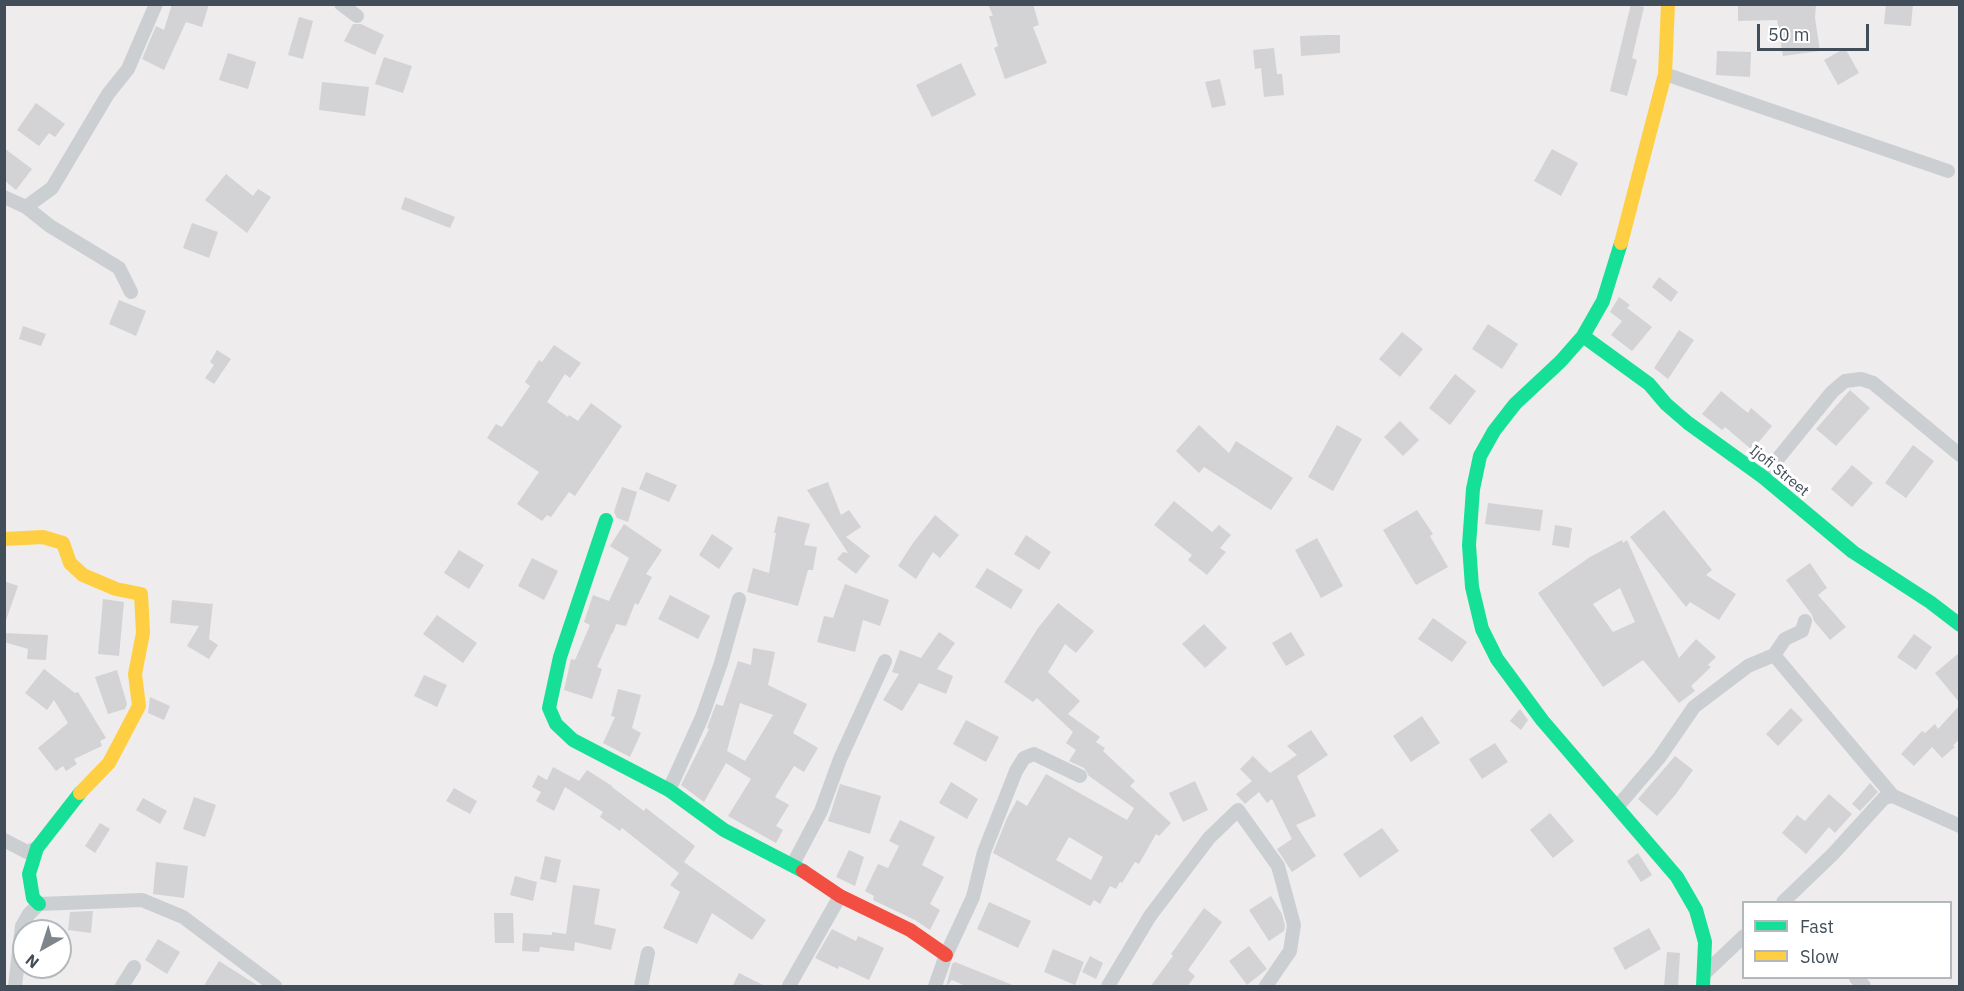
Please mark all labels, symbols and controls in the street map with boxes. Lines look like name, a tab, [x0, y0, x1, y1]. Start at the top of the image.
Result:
scale bar	[1760, 12, 1872, 50]
text: 50 m	[1768, 23, 1810, 46]
street label: Ijofi Street	[1746, 442, 1812, 500]
legend	[1742, 901, 1952, 979]
text: Fast	[1800, 915, 1834, 938]
north arrow	[12, 919, 72, 979]
text: Slow	[1800, 945, 1839, 968]
text: N	[21, 950, 43, 973]

